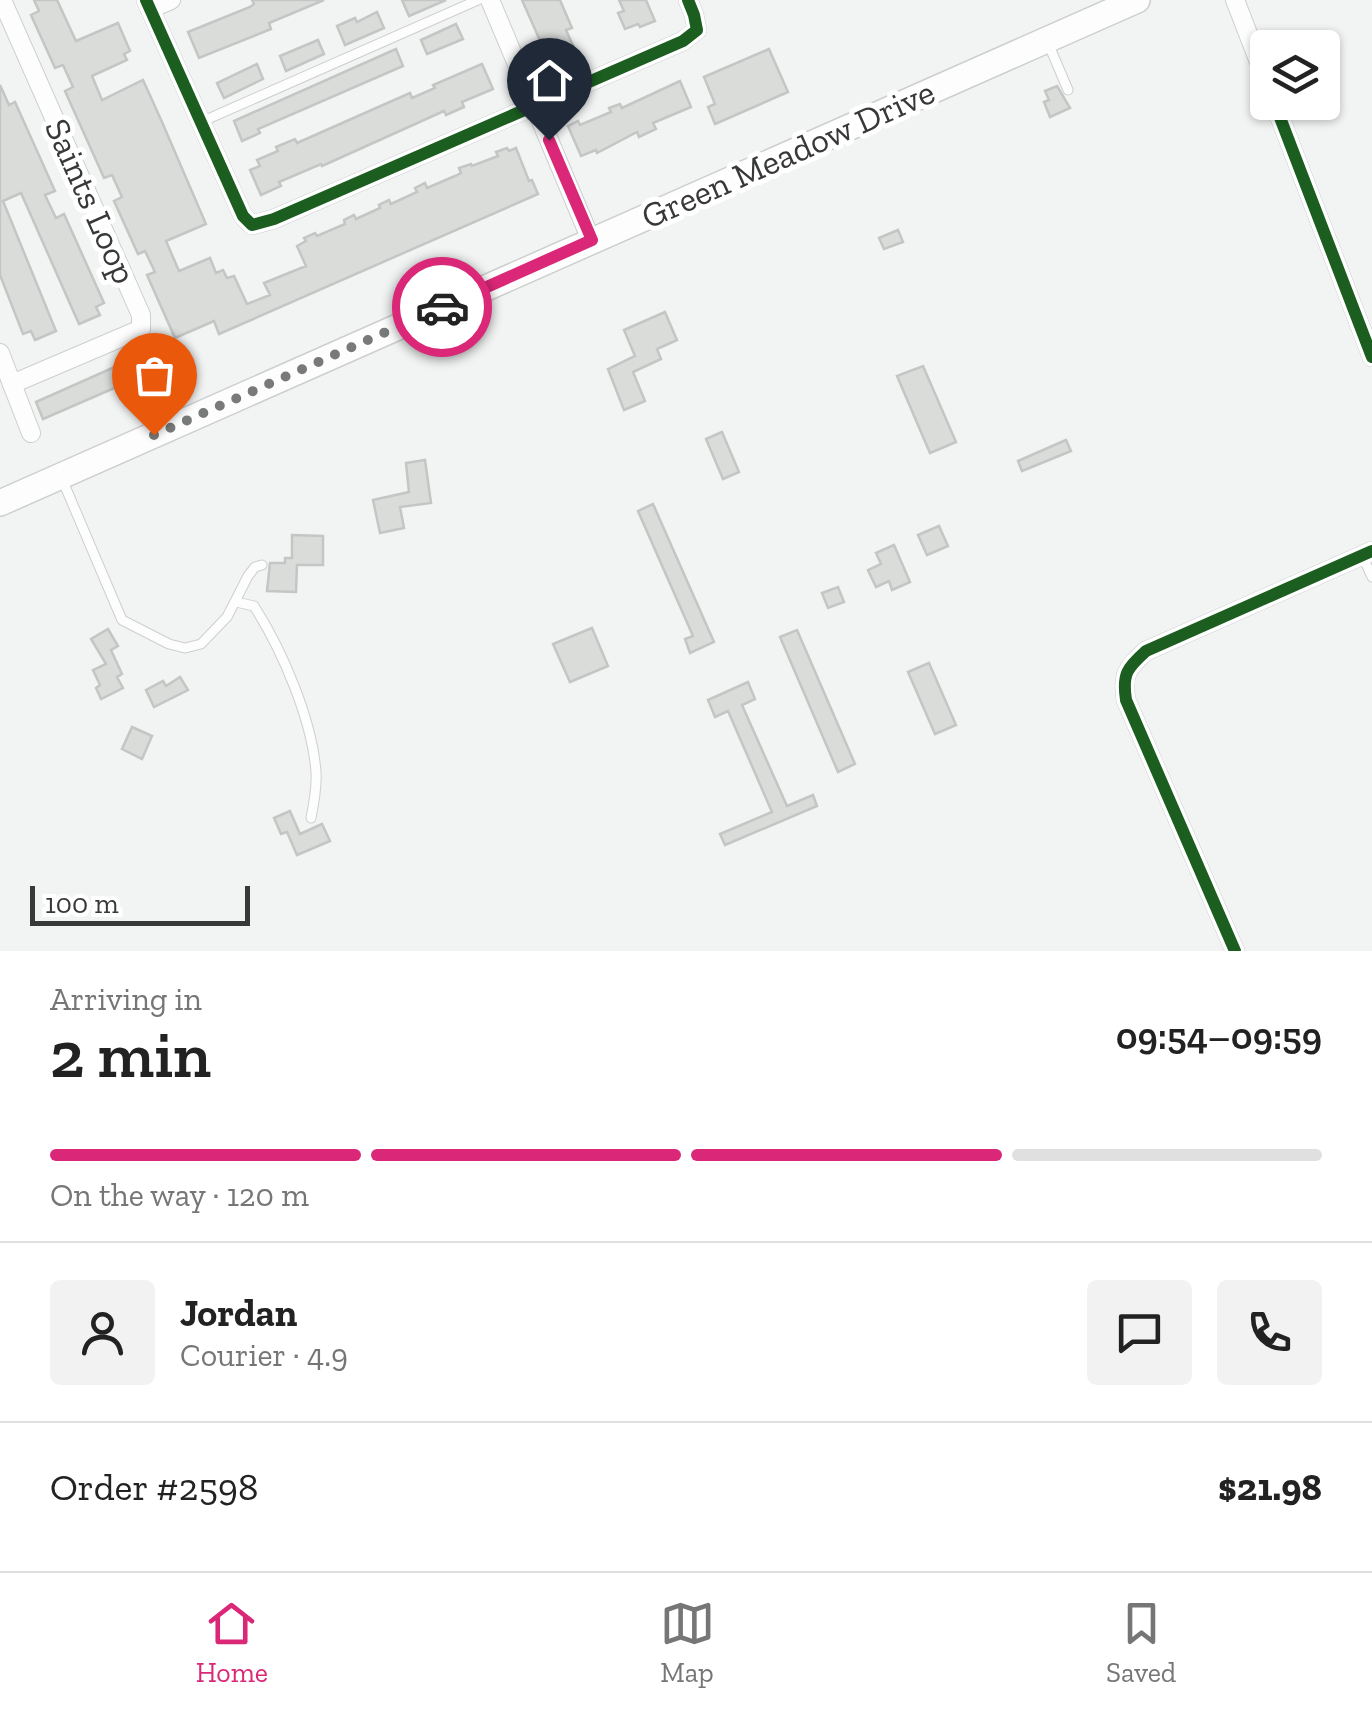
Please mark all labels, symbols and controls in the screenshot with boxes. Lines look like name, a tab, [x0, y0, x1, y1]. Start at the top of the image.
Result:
map controls	[1250, 30, 1340, 120]
button: layers	[1250, 30, 1340, 120]
pin	[507, 38, 592, 141]
icon: home	[522, 53, 577, 108]
street label: Green Meadow Drive	[635, 70, 941, 238]
street label: Saints Loop	[36, 112, 146, 290]
courier	[392, 257, 492, 357]
icon: car	[415, 280, 470, 335]
pin	[112, 333, 197, 436]
icon: bag	[127, 348, 182, 403]
scale bar	[30, 881, 250, 926]
text: 100 m	[45, 887, 119, 920]
text: Arriving in	[50, 980, 202, 1018]
text: 09:54–09:59	[1116, 1013, 1322, 1059]
text: 2 min	[50, 1016, 211, 1094]
text: On the way · 120 m	[50, 1176, 309, 1214]
button: person	[50, 1280, 155, 1385]
button: chat	[1087, 1280, 1192, 1385]
button: phone	[1217, 1280, 1322, 1385]
text: Jordan	[180, 1290, 297, 1336]
text: Courier · 4.9	[180, 1336, 348, 1374]
text: Order #2598	[50, 1464, 258, 1510]
text: $21.98	[1218, 1464, 1322, 1510]
tab: Home	[196, 1596, 268, 1689]
tab: Map	[660, 1596, 715, 1689]
tab: Saved	[1106, 1596, 1176, 1689]

